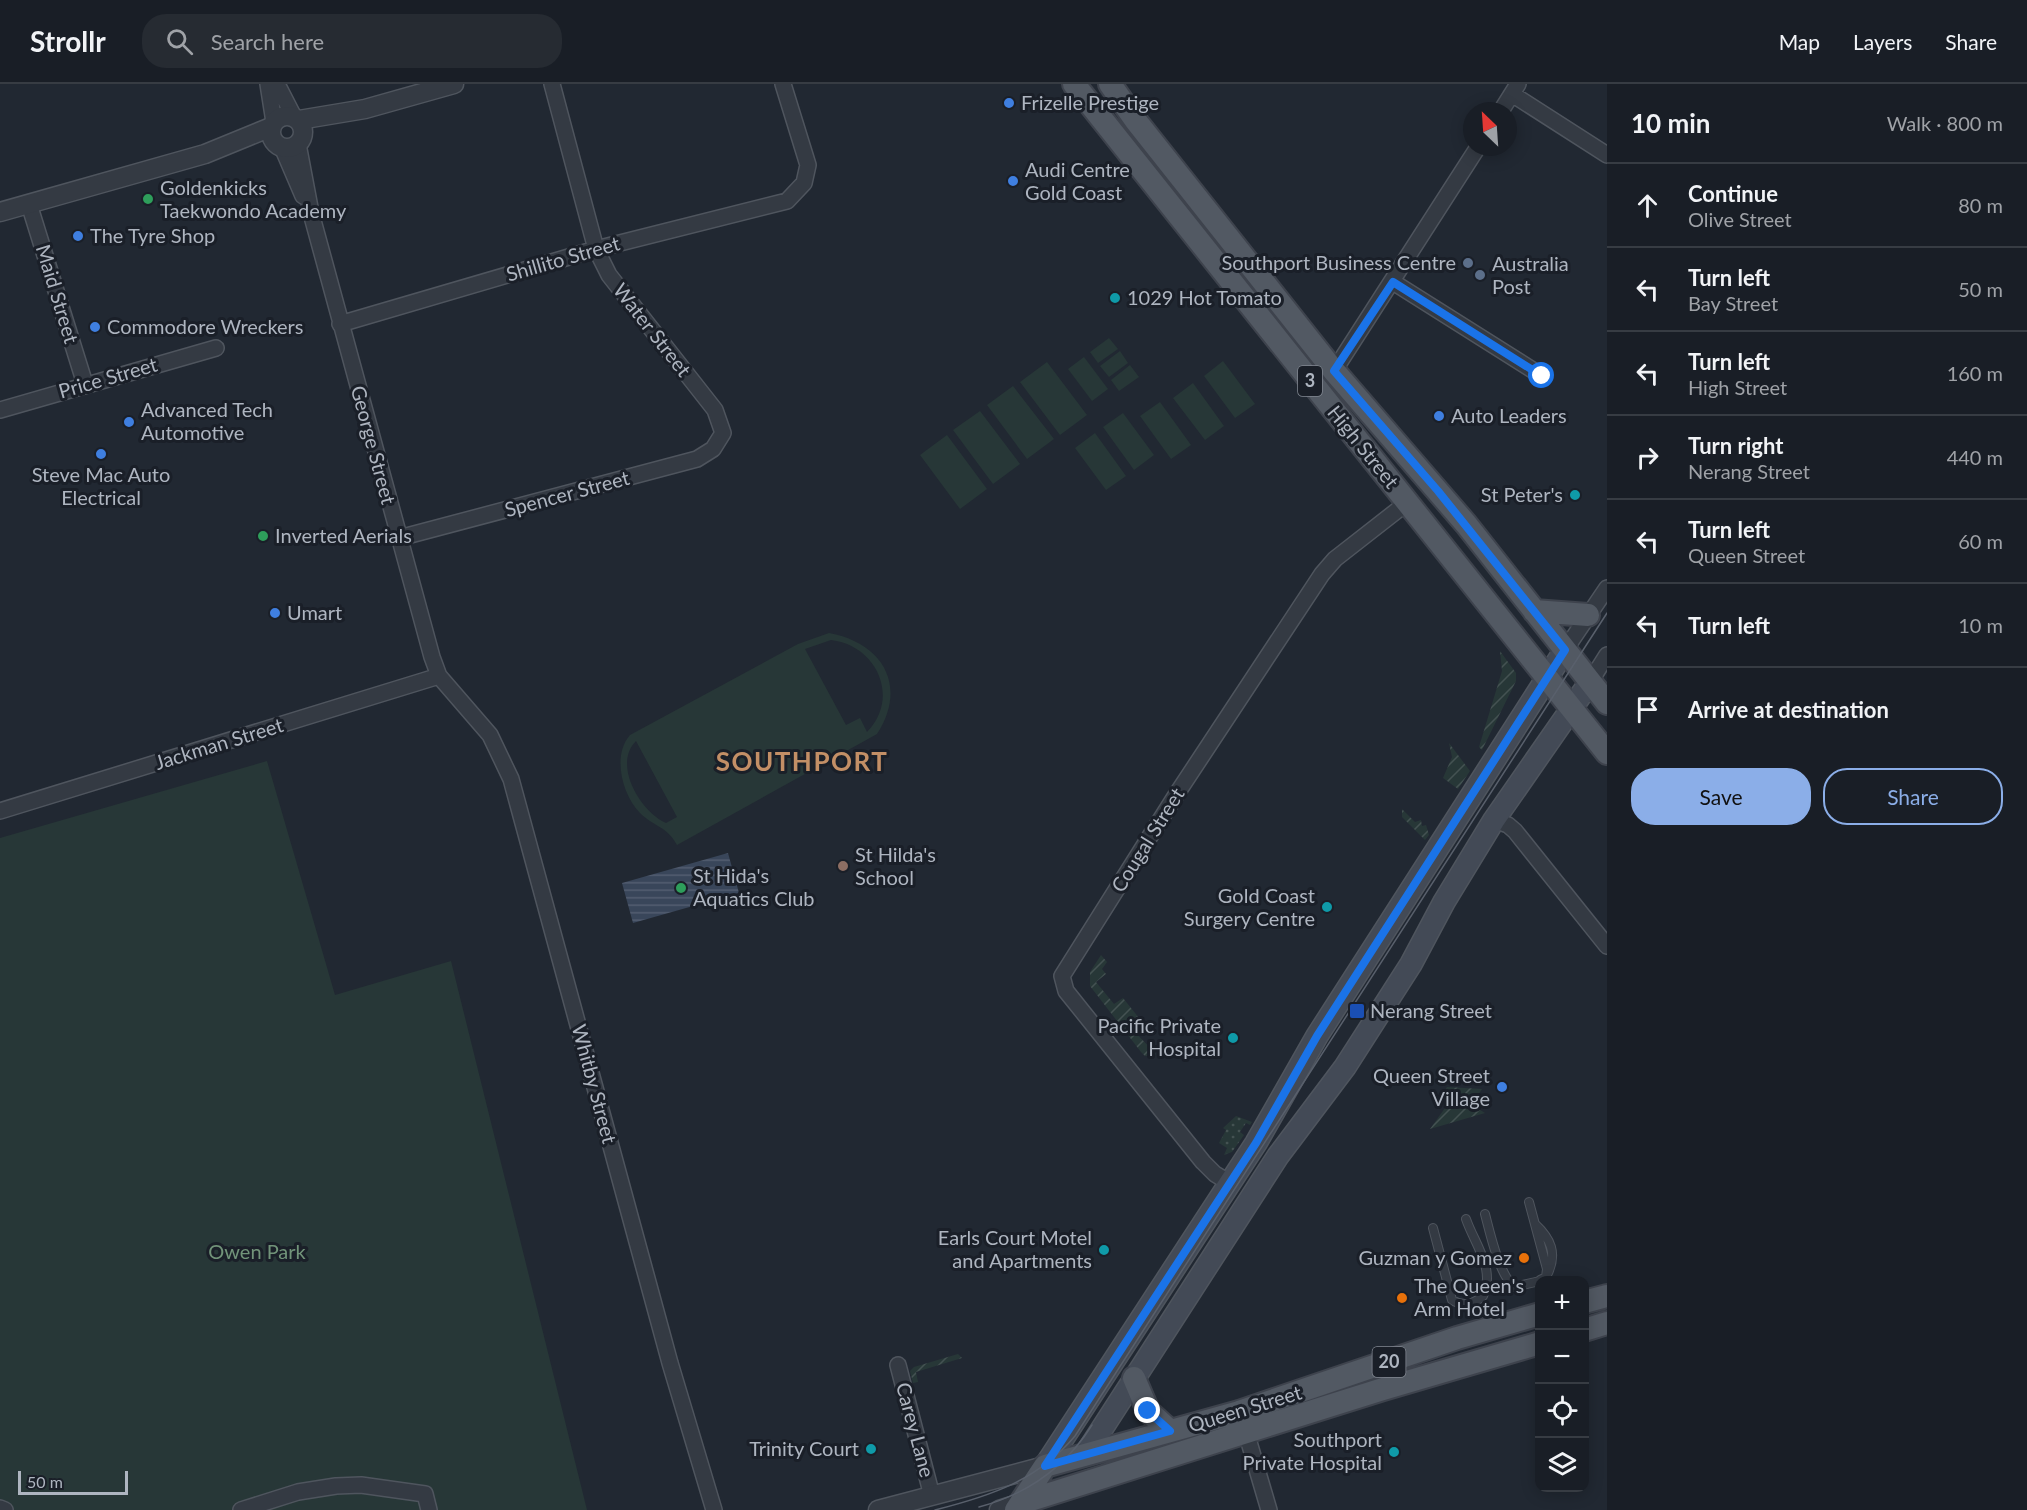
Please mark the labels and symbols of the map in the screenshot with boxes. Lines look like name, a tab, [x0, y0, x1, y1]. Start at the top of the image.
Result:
place label: Frizelle Prestige	[1021, 90, 1159, 114]
marker: Frizelle Prestige	[1002, 96, 1016, 110]
north arrow	[1463, 102, 1517, 156]
place label: Audi Centre Gold Coast	[1025, 157, 1130, 204]
marker: Audi Centre Gold Coast	[1006, 174, 1020, 188]
place label: Goldenkicks Taekwondo Academy	[160, 175, 347, 222]
marker: Goldenkicks Taekwondo Academy	[141, 192, 155, 206]
place label: The Tyre Shop	[90, 223, 215, 247]
marker: The Tyre Shop	[71, 229, 85, 243]
street label: Shillito Street	[503, 230, 622, 286]
street label: Maid Street	[32, 241, 84, 346]
place label: Southport Business Centre	[1221, 250, 1456, 274]
place label: Australia Post	[1492, 251, 1569, 298]
marker: Southport Business Centre	[1461, 256, 1475, 270]
marker: Australia Post	[1473, 268, 1487, 282]
street label: Water Street	[609, 278, 697, 381]
place label: 1029 Hot Tomato	[1127, 285, 1282, 309]
marker: 1029 Hot Tomato	[1108, 291, 1122, 305]
place label: Commodore Wreckers	[107, 314, 303, 338]
marker: Commodore Wreckers	[88, 320, 102, 334]
street label: Price Street	[56, 351, 160, 403]
route start	[1528, 362, 1554, 388]
road number: 3	[1298, 366, 1322, 396]
street label: George Street	[347, 383, 401, 507]
place label: Advanced Tech Automotive	[141, 397, 273, 444]
street label: High Street	[1323, 400, 1404, 492]
place label: Auto Leaders	[1451, 403, 1567, 427]
marker: Auto Leaders	[1432, 409, 1446, 423]
marker: Advanced Tech Automotive	[122, 415, 136, 429]
marker: Steve Mac Auto Electrical	[94, 447, 108, 461]
place label: Steve Mac Auto Electrical	[32, 462, 170, 509]
street label: Spencer Street	[502, 465, 632, 521]
place label: St Peter's	[1481, 482, 1563, 506]
marker: St Peter's	[1568, 488, 1582, 502]
place label: Inverted Aerials	[275, 523, 412, 547]
marker: Inverted Aerials	[256, 529, 270, 543]
place label: Umart	[287, 600, 342, 624]
marker: Umart	[268, 606, 282, 620]
street label: Jackman Street	[152, 712, 286, 774]
district label: SOUTHPORT	[716, 745, 888, 777]
street label: Cougal Street	[1106, 783, 1189, 896]
place label: St Hilda's School	[855, 842, 936, 889]
marker: St Hilda's School	[836, 859, 850, 873]
place label: St Hida's Aquatics Club	[693, 863, 815, 910]
marker: St Hida's Aquatics Club	[674, 881, 688, 895]
place label: Gold Coast Surgery Centre	[1184, 883, 1315, 930]
marker: Gold Coast Surgery Centre	[1320, 900, 1334, 914]
place label: Nerang Street	[1370, 998, 1492, 1022]
marker: Nerang Street	[1348, 1002, 1366, 1020]
place label: Pacific Private Hospital	[1097, 1013, 1221, 1060]
street label: Whitby Street	[568, 1022, 622, 1146]
marker: Pacific Private Hospital	[1226, 1031, 1240, 1045]
place label: Queen Street Village	[1373, 1063, 1490, 1110]
marker: Queen Street Village	[1495, 1080, 1509, 1094]
place label: Earls Court Motel and Apartments	[938, 1225, 1092, 1272]
park label: Owen Park	[208, 1239, 307, 1263]
marker: Earls Court Motel and Apartments	[1097, 1243, 1111, 1257]
place label: Guzman y Gomez	[1358, 1245, 1512, 1269]
marker: Guzman y Gomez	[1517, 1251, 1531, 1265]
place label: The Queen's Arm Hotel	[1414, 1273, 1524, 1320]
marker: The Queen's Arm Hotel	[1395, 1291, 1409, 1305]
road number: 20	[1372, 1347, 1406, 1377]
street label: Queen Street	[1185, 1379, 1304, 1437]
street label: Carey Lane	[892, 1380, 940, 1480]
route end	[1134, 1397, 1160, 1423]
place label: Southport Private Hospital	[1243, 1427, 1382, 1474]
place label: Trinity Court	[749, 1436, 859, 1460]
marker: Trinity Court	[864, 1442, 878, 1456]
marker: Southport Private Hospital	[1387, 1445, 1401, 1459]
scale bar	[18, 1468, 128, 1496]

